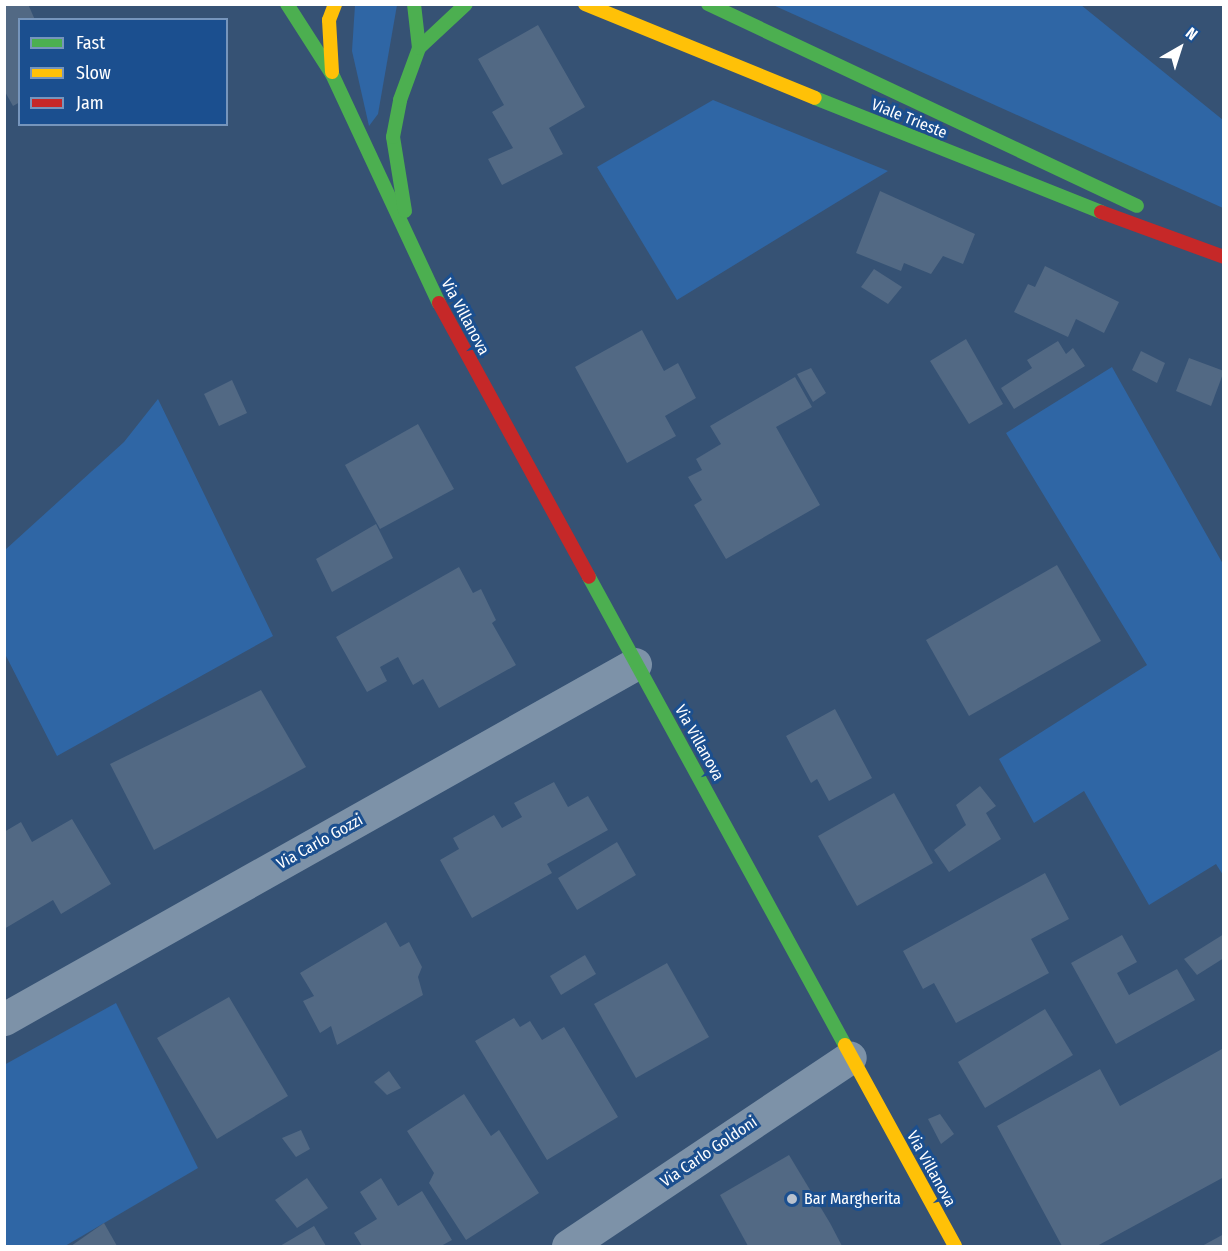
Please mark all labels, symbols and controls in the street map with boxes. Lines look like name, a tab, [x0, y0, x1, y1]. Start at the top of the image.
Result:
legend	[18, 18, 228, 126]
north arrow	[1150, 18, 1210, 78]
text: N	[1182, 23, 1201, 44]
text: Fast	[76, 32, 105, 54]
text: Slow	[76, 62, 111, 84]
text: Jam	[76, 92, 104, 114]
street label: Viale Trieste	[868, 95, 950, 143]
street label: Via Villanova	[437, 276, 493, 358]
street label: Via Villanova	[670, 702, 728, 784]
street label: Via Carlo Gozzi	[274, 810, 366, 874]
street label: Via Carlo Goldoni	[657, 1113, 761, 1191]
street label: Via Villanova	[902, 1128, 960, 1210]
place label: Bar Margherita	[804, 1189, 901, 1209]
marker: Bar Margherita	[785, 1192, 799, 1206]

